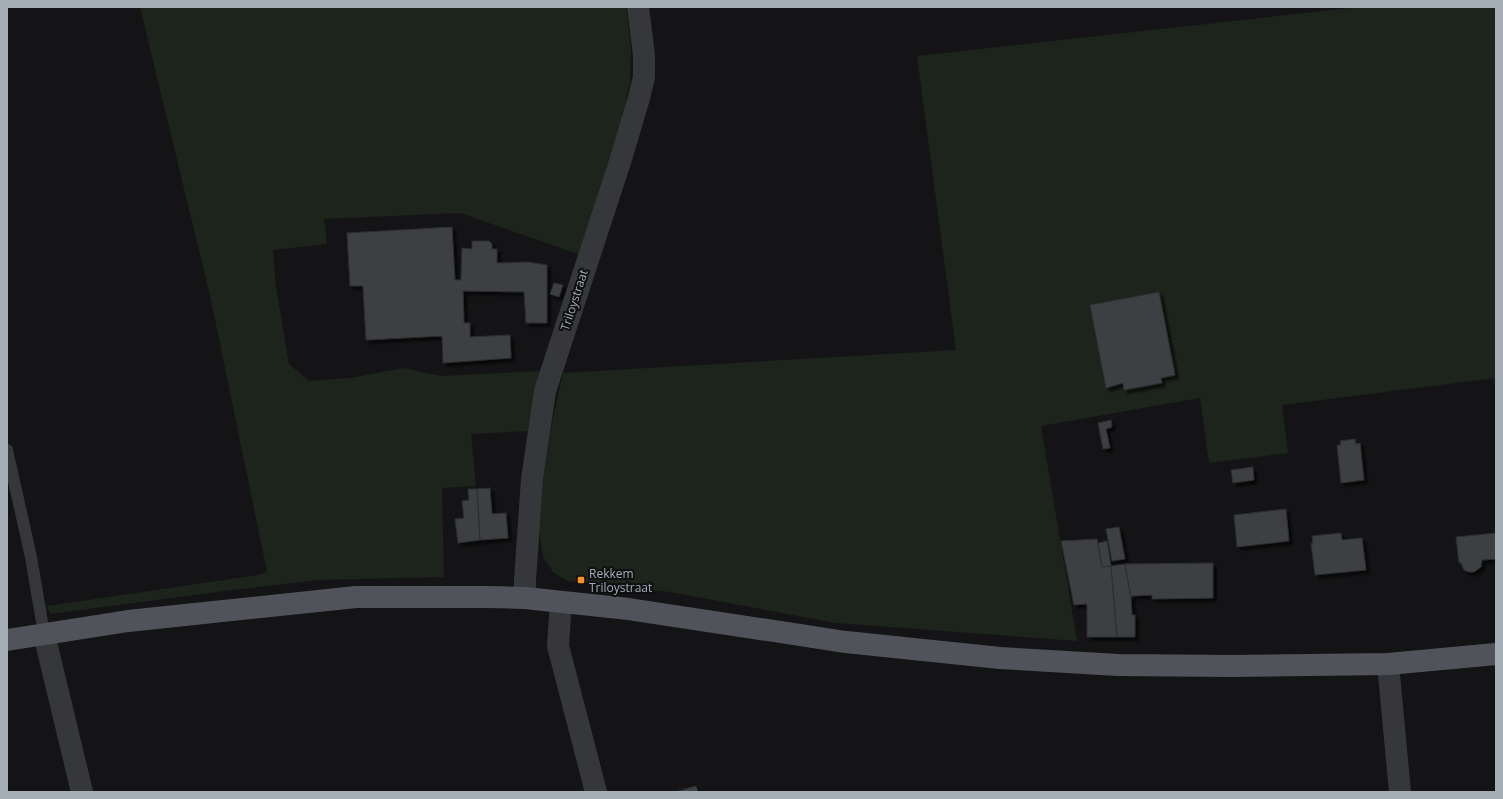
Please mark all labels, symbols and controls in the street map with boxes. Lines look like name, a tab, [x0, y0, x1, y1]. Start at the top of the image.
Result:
street label: Triloystraat	[556, 267, 592, 333]
place label: Rekkem Triloystraat	[589, 565, 652, 596]
marker: Rekkem Triloystraat	[576, 575, 586, 585]

